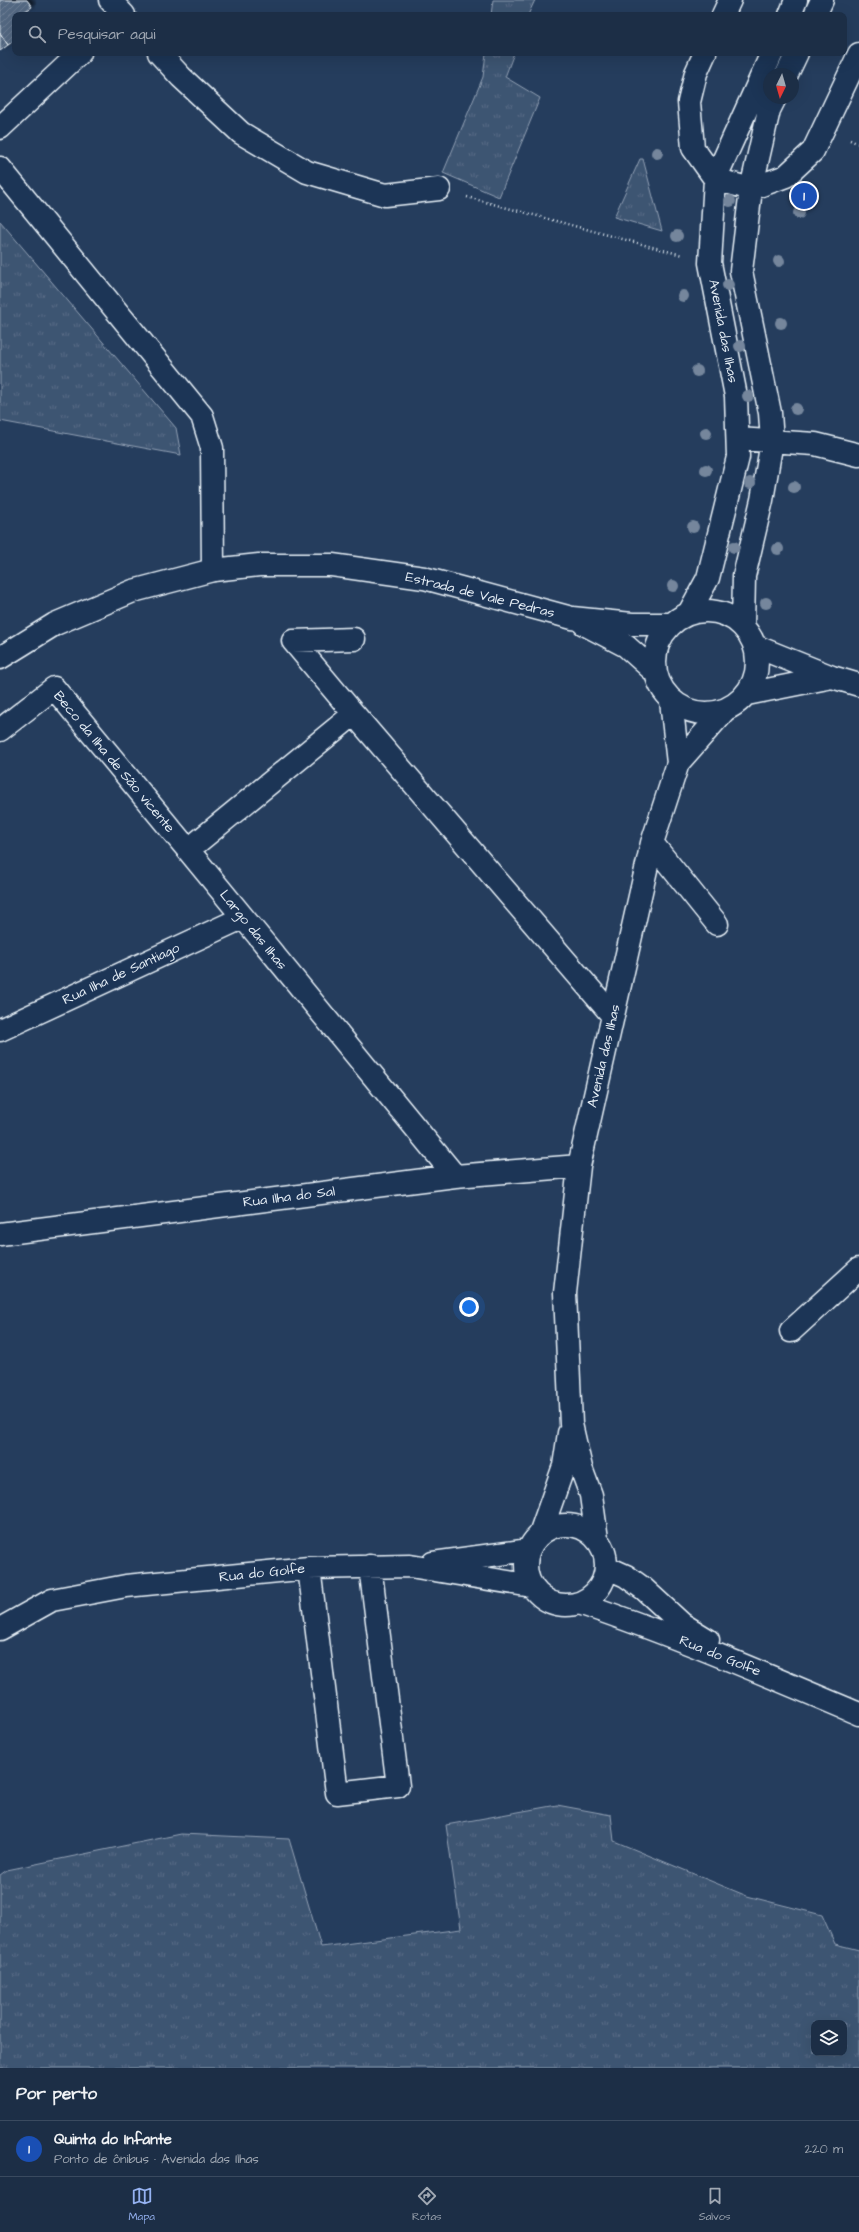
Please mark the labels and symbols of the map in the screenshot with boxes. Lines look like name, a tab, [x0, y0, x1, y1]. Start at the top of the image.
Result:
north arrow	[763, 68, 799, 104]
pin: 1	[791, 181, 817, 211]
street label: Avenida das Ilhas	[703, 277, 743, 385]
street label: Estrada de Vale Pedras	[403, 567, 557, 623]
street label: Beco da Ilha de São vicente	[49, 687, 180, 838]
street label: Largo das Ilhas	[215, 886, 291, 974]
street label: Rua Ilha de Santiago	[59, 938, 183, 1010]
street label: Avenida das Ilhas	[582, 1003, 626, 1109]
street label: Rua Ilha do Sal	[242, 1181, 336, 1213]
your location	[459, 1297, 479, 1317]
street label: Rua do Golfe	[218, 1559, 306, 1587]
street label: Rua do Golfe	[676, 1631, 764, 1682]

